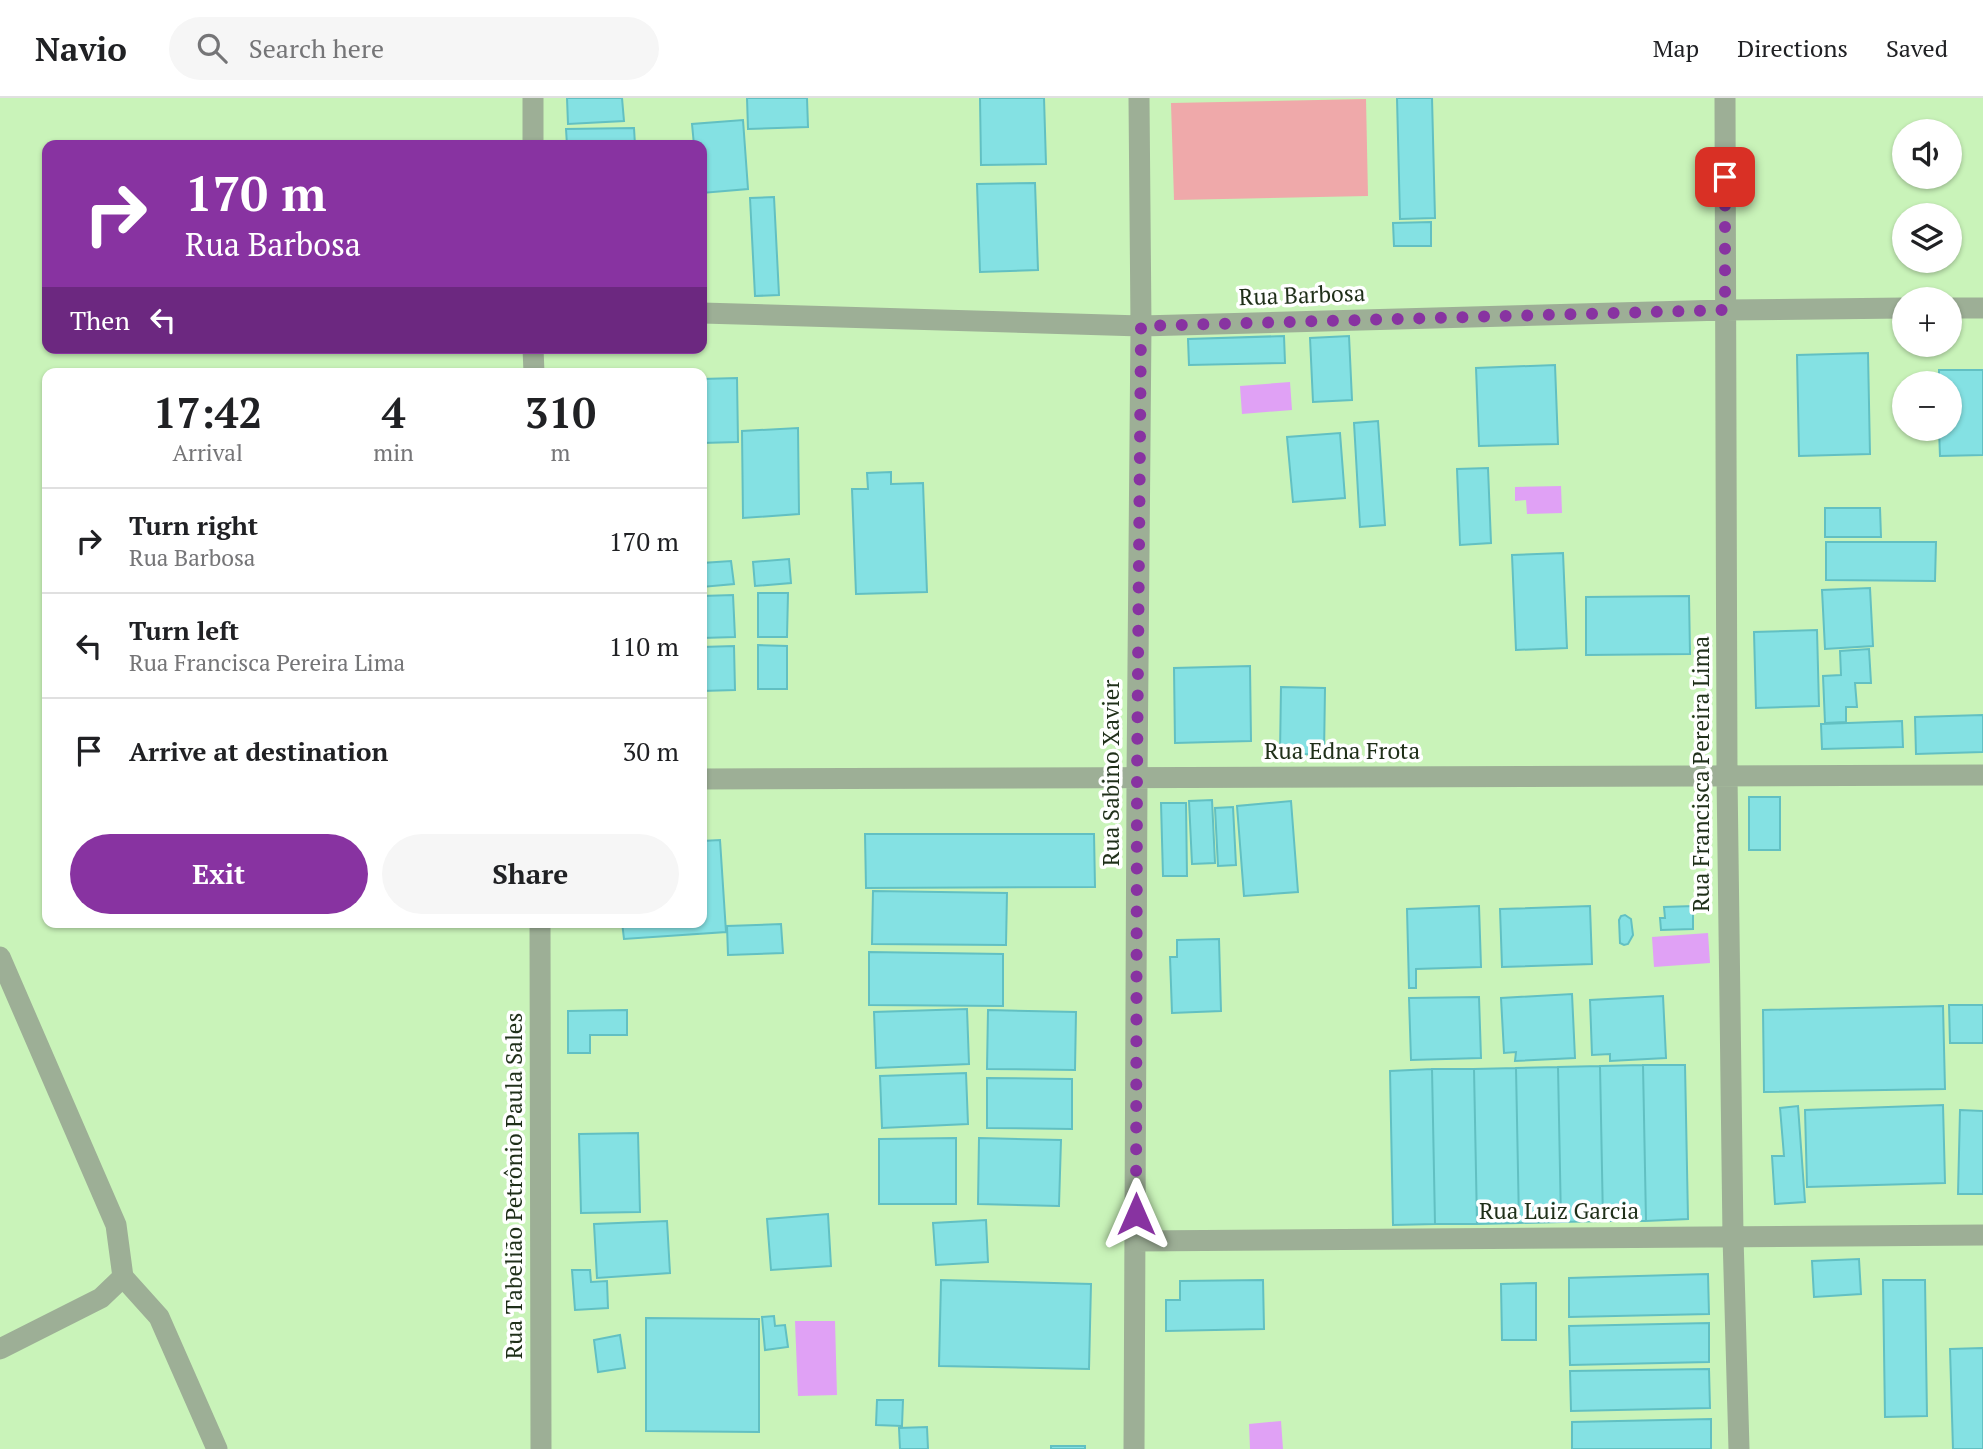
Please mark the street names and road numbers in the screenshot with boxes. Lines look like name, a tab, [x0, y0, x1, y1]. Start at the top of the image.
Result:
street label: Rua Barbosa	[1238, 277, 1366, 312]
street label: Rua Francisca Pereira Lima	[1685, 636, 1716, 912]
street label: Rua Sabino Xavier	[1095, 680, 1126, 866]
street label: Rua Edna Frota	[1264, 735, 1420, 766]
street label: Rua Tabelião Petrônio Paula Sales	[498, 1013, 529, 1359]
street label: Rua Luiz Garcia	[1479, 1195, 1639, 1226]

